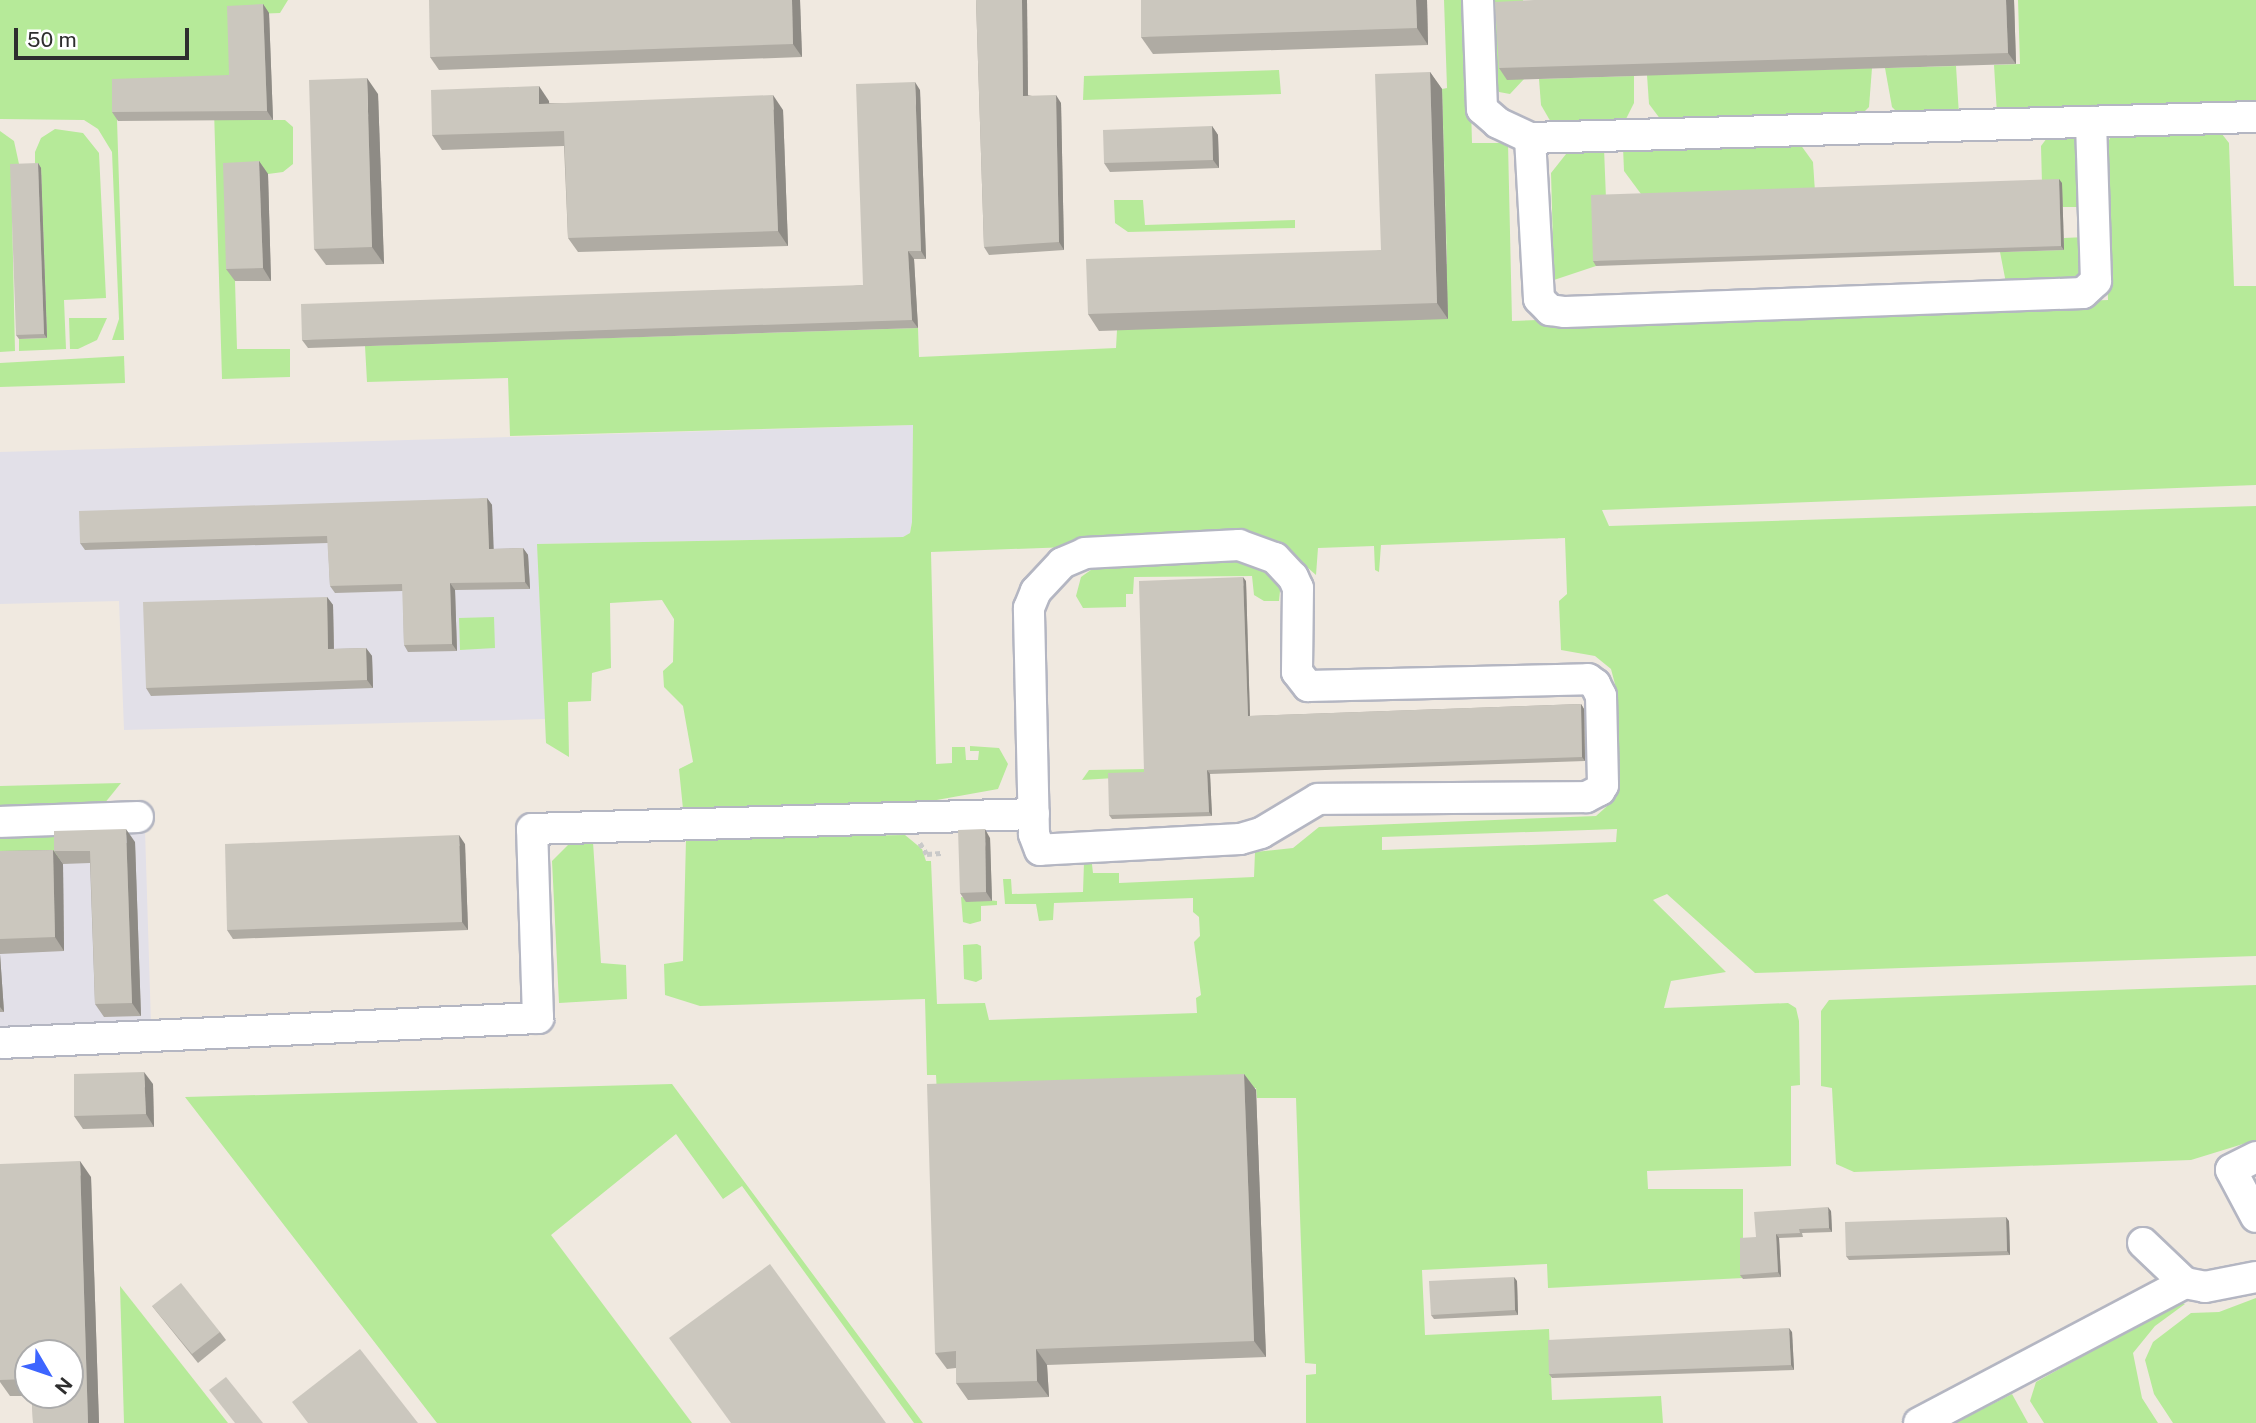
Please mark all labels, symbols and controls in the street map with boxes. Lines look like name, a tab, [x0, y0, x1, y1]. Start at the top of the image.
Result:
scale bar	[18, 14, 192, 58]
text: 50 m	[27, 27, 77, 52]
north arrow	[14, 1339, 84, 1409]
text: N	[51, 1373, 77, 1399]

